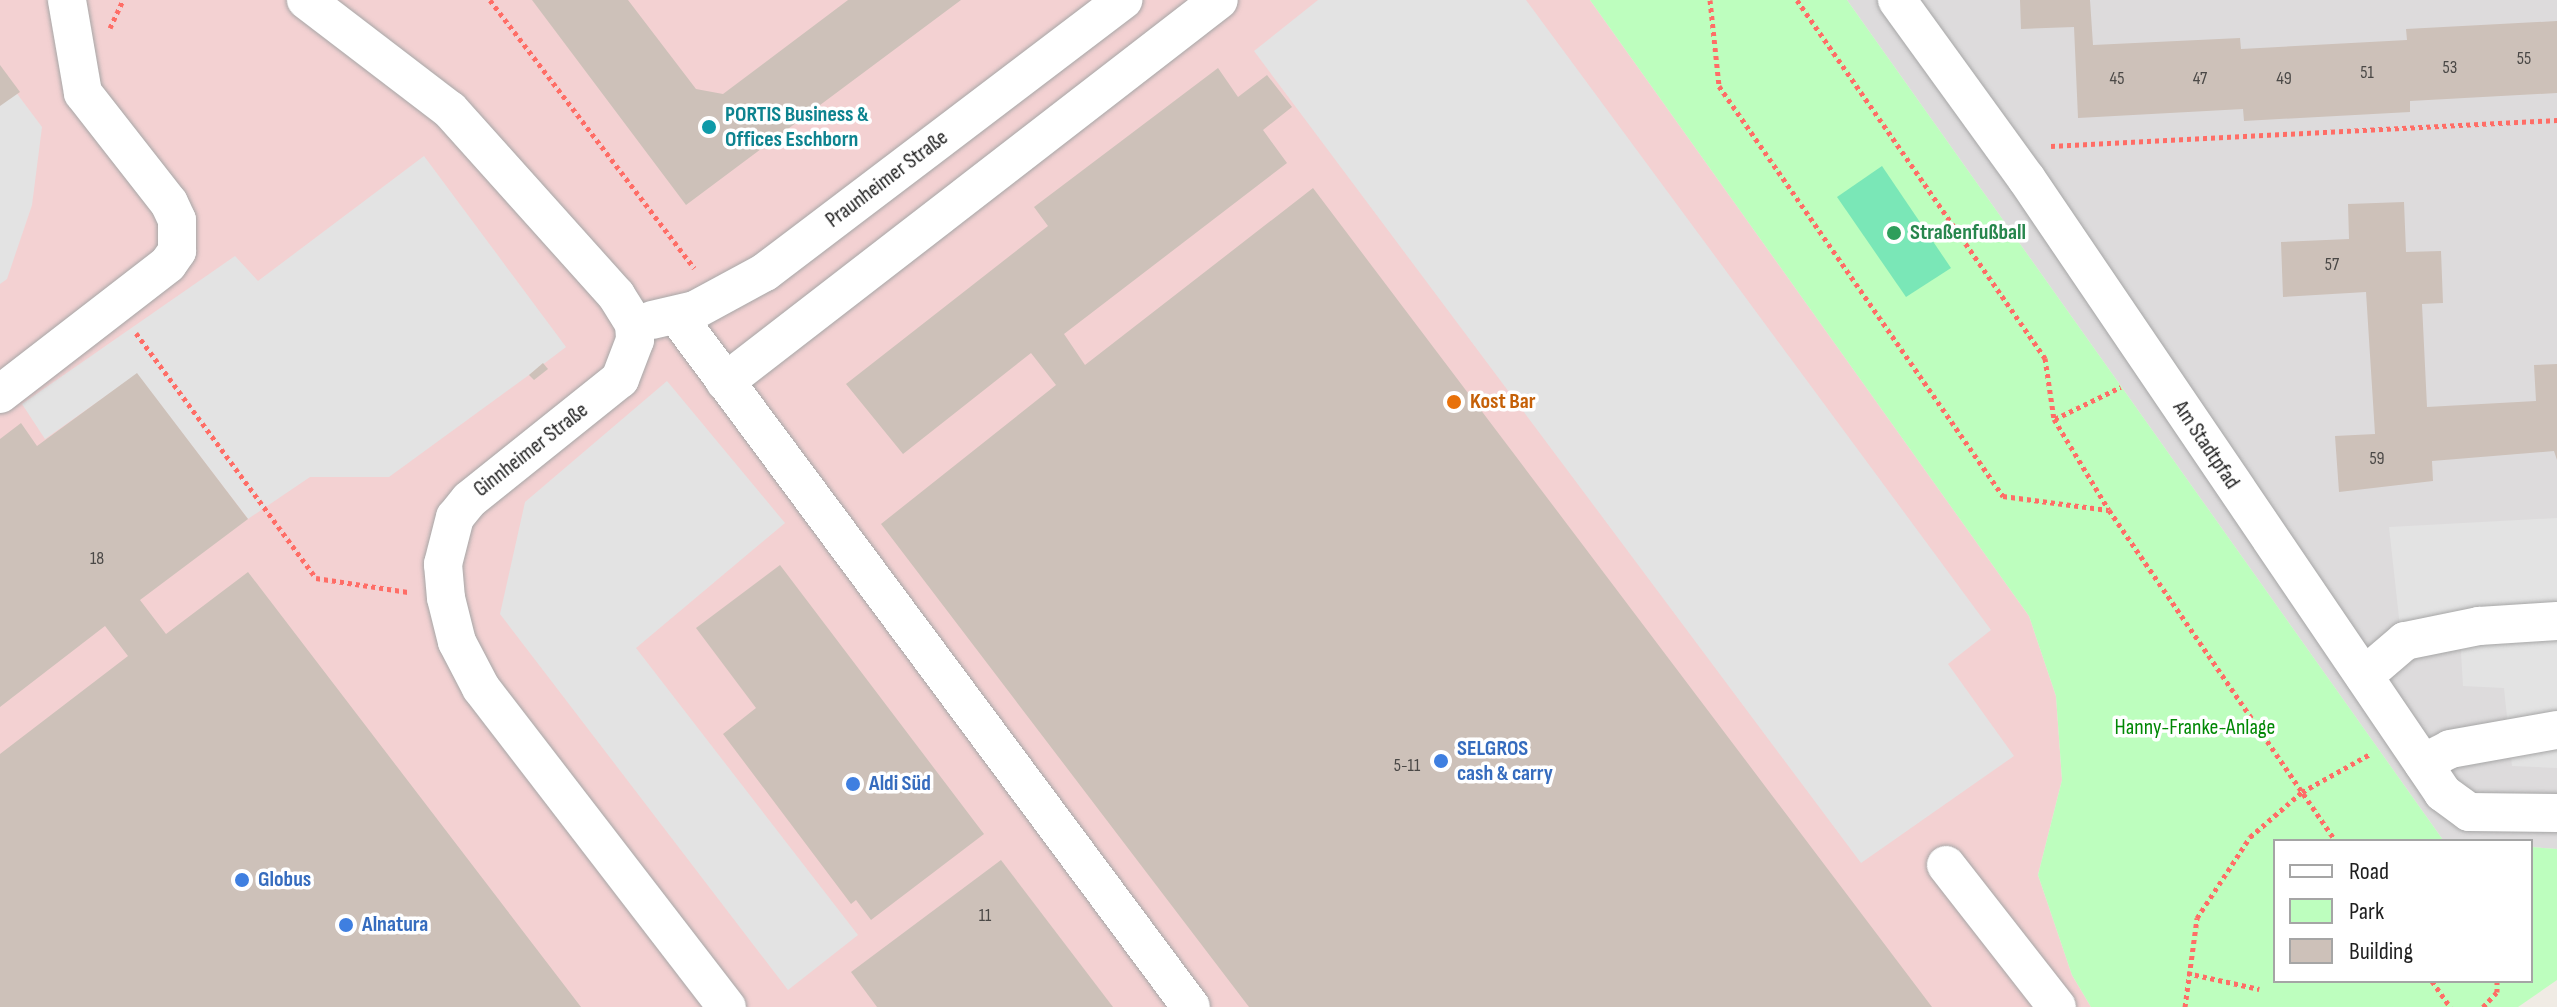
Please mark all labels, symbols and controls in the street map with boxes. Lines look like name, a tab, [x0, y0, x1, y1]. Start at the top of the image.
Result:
house number: 55	[2517, 48, 2531, 70]
house number: 53	[2443, 57, 2457, 79]
house number: 51	[2360, 62, 2374, 84]
house number: 45	[2110, 68, 2124, 90]
house number: 47	[2193, 68, 2207, 90]
house number: 49	[2276, 68, 2292, 90]
place label: PORTIS Business & Offices Eschborn	[725, 101, 869, 152]
marker: PORTIS Business & Offices Eschborn	[700, 118, 718, 136]
street label: Praunheimer Straße	[821, 124, 953, 234]
place label: Straßenfußball	[1910, 220, 2026, 246]
marker: Straßenfußball	[1885, 224, 1903, 242]
house number: 57	[2325, 254, 2339, 276]
place label: Kost Bar	[1470, 389, 1536, 415]
marker: Kost Bar	[1445, 393, 1463, 411]
street label: Am Stadtpfad	[2167, 396, 2245, 494]
street label: Ginnheimer Straße	[469, 397, 593, 503]
house number: 59	[2369, 448, 2385, 470]
house number: 18	[90, 548, 104, 570]
park label: Hanny-Franke-Anlage	[2115, 715, 2275, 741]
place label: SELGROS cash & carry	[1457, 735, 1553, 786]
marker: SELGROS cash & carry	[1432, 752, 1450, 770]
house number: 5-11	[1394, 755, 1420, 777]
place label: Aldi Süd	[869, 771, 931, 797]
marker: Aldi Süd	[844, 775, 862, 793]
legend	[2273, 839, 2533, 983]
text: Road	[2349, 857, 2389, 886]
place label: Globus	[258, 867, 311, 893]
marker: Globus	[233, 871, 251, 889]
text: Park	[2349, 897, 2384, 926]
house number: 11	[979, 905, 991, 927]
place label: Alnatura	[362, 912, 428, 938]
marker: Alnatura	[337, 916, 355, 934]
text: Building	[2349, 937, 2413, 966]

